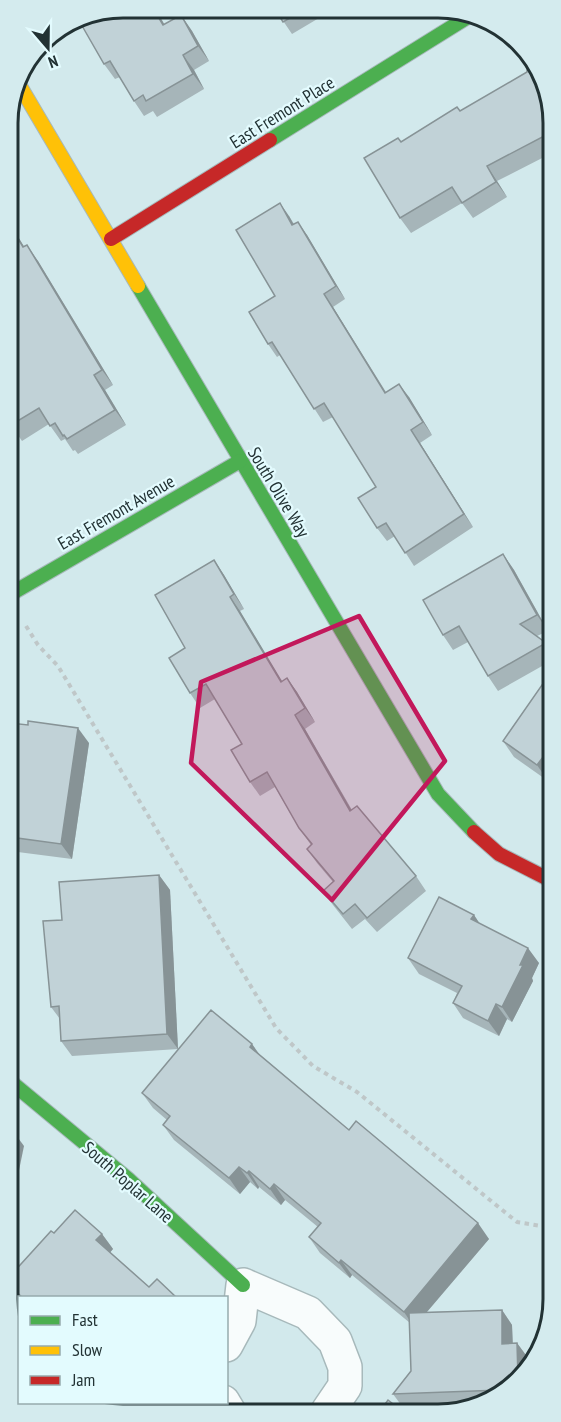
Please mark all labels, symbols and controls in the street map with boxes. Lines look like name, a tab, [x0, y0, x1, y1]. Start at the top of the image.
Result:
north arrow	[18, 18, 78, 78]
text: N	[46, 51, 61, 73]
street label: East Fremont Place	[226, 71, 338, 153]
street label: South Olive Way	[243, 443, 315, 542]
street label: East Fremont Avenue	[54, 469, 178, 555]
street label: South Poplar Lane	[78, 1136, 178, 1228]
legend	[18, 1296, 228, 1404]
text: Fast	[72, 1308, 98, 1331]
text: Slow	[72, 1338, 103, 1361]
text: Jam	[71, 1368, 95, 1391]

